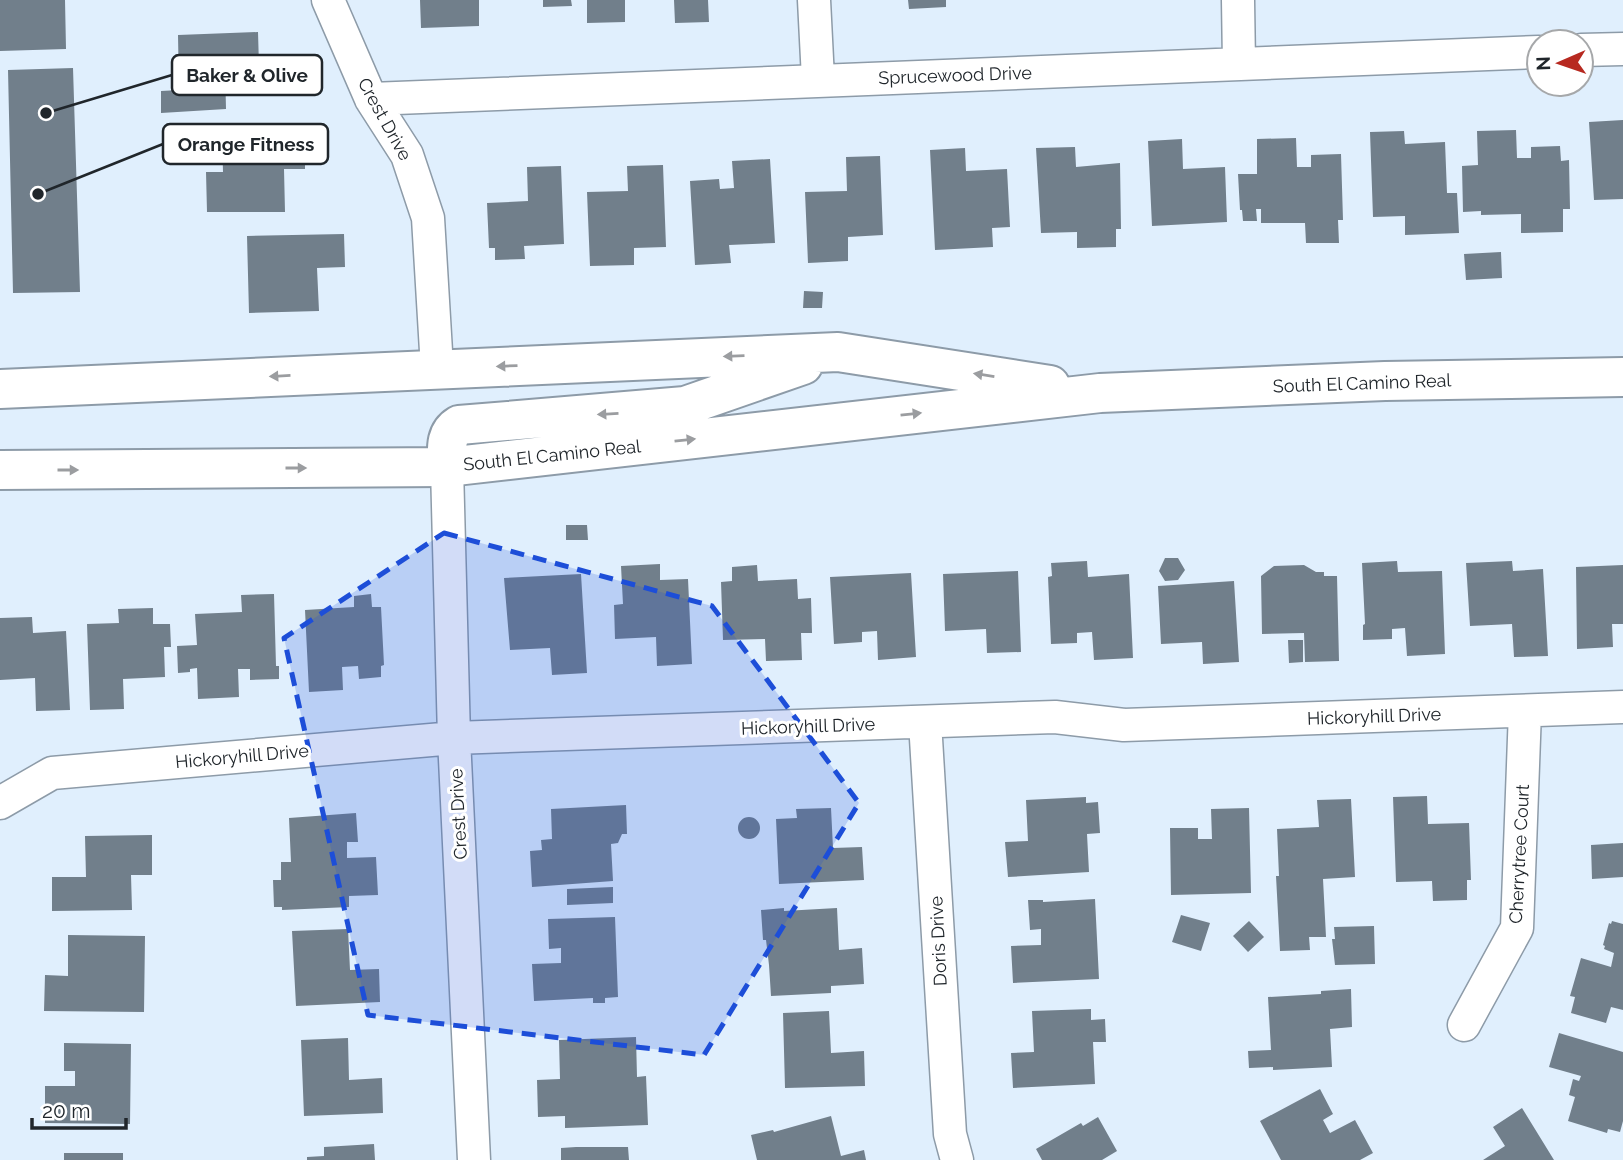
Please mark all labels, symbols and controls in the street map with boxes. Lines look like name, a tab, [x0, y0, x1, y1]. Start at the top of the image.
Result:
north arrow	[1525, 28, 1595, 98]
callout: Baker & Olive	[172, 55, 322, 95]
text: N	[1532, 56, 1554, 71]
street label: Sprucewood Drive	[878, 62, 1033, 88]
text: Baker & Olive	[186, 64, 308, 86]
street label: Crest Drive	[354, 74, 416, 164]
callout: Orange Fitness	[163, 124, 328, 164]
text: Orange Fitness	[178, 133, 314, 155]
one-way arrow	[723, 351, 745, 362]
one-way arrow	[496, 360, 518, 371]
one-way arrow	[973, 369, 995, 380]
street label: South El Camino Real	[1272, 369, 1452, 397]
one-way arrow	[268, 370, 290, 381]
one-way arrow	[597, 408, 619, 419]
one-way arrow	[901, 408, 923, 419]
one-way arrow	[675, 434, 697, 445]
street label: South El Camino Real	[462, 435, 642, 475]
one-way arrow	[285, 462, 307, 474]
one-way arrow	[57, 464, 79, 476]
street label: Hickoryhill Drive	[1307, 703, 1442, 729]
street label: Hickoryhill Drive	[741, 713, 876, 739]
street label: Hickoryhill Drive	[174, 740, 310, 772]
street label: Crest Drive	[445, 767, 471, 860]
street label: Cherrytree Court	[1505, 784, 1533, 924]
street label: Doris Drive	[925, 895, 951, 987]
scale bar	[32, 1086, 126, 1130]
text: 20 m	[42, 1098, 90, 1123]

